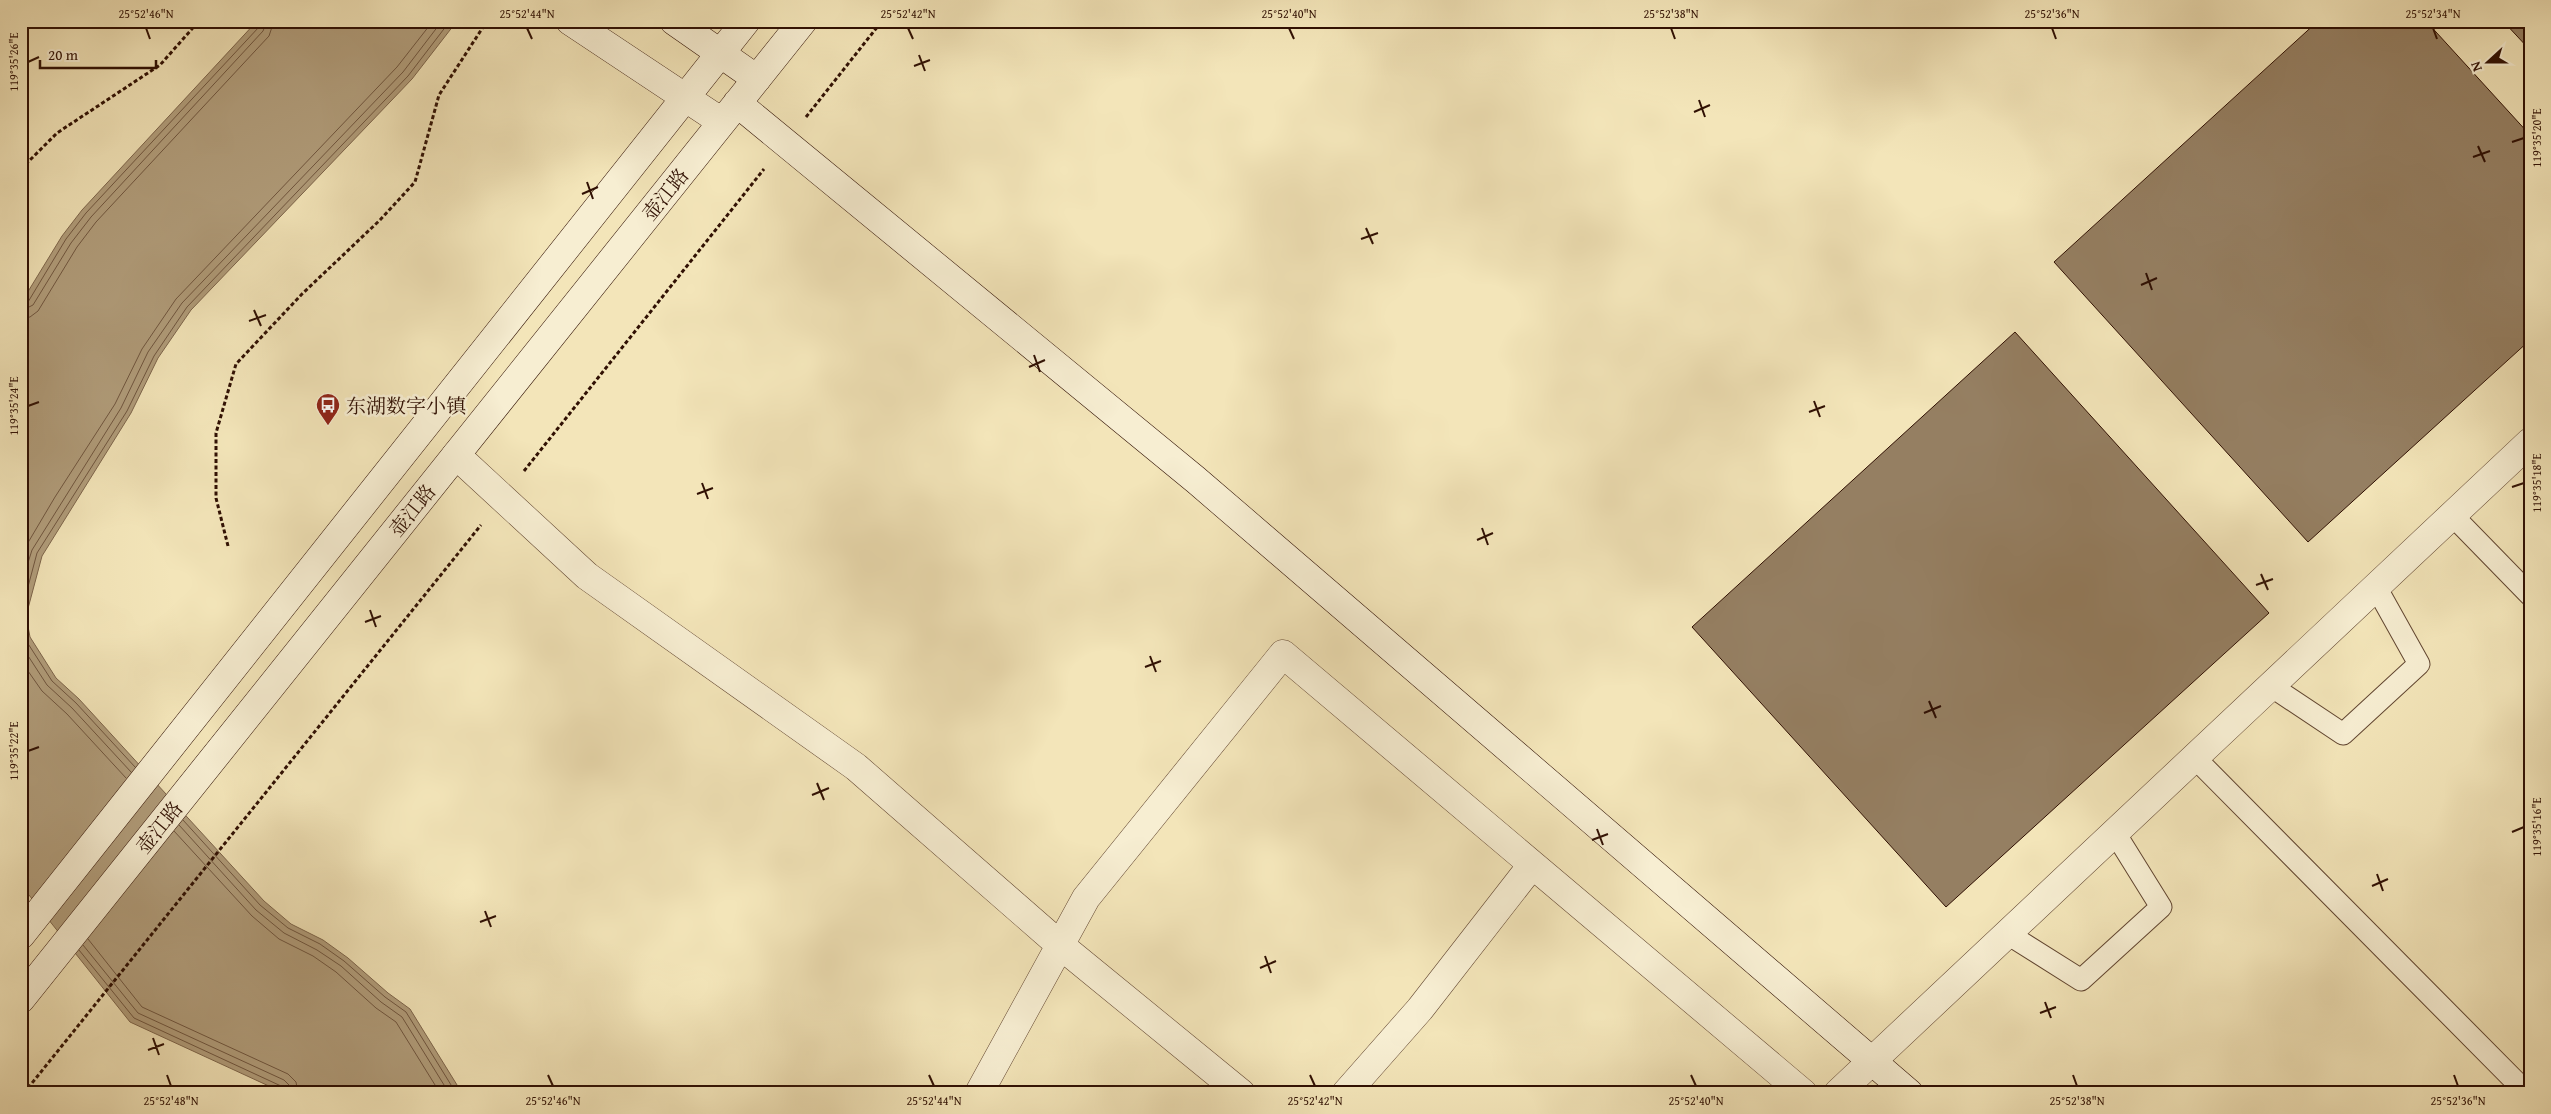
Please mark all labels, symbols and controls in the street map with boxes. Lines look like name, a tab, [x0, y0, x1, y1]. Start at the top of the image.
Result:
text: 25°52'46"N	[118, 5, 174, 22]
text: 25°52'44"N	[499, 5, 555, 22]
text: 25°52'42"N	[880, 5, 936, 22]
text: 25°52'40"N	[1261, 5, 1317, 22]
text: 25°52'38"N	[1643, 5, 1699, 22]
text: 25°52'36"N	[2024, 5, 2080, 22]
text: 25°52'34"N	[2405, 5, 2461, 22]
text: 119°35'26"E	[5, 32, 22, 92]
scale bar	[40, 38, 156, 70]
north arrow	[2464, 38, 2514, 88]
text: 20 m	[48, 44, 79, 65]
text: N	[2465, 58, 2487, 75]
text: 119°35'20"E	[2528, 108, 2545, 168]
street label: 壶江路	[635, 162, 695, 226]
text: 119°35'24"E	[5, 376, 22, 436]
place label: 东湖数字小镇	[346, 391, 466, 420]
bus stop icon: 东湖数字小镇	[315, 392, 341, 426]
text: 119°35'18"E	[2528, 453, 2545, 513]
street label: 壶江路	[382, 478, 442, 542]
text: 119°35'22"E	[5, 721, 22, 781]
street label: 壶江路	[129, 795, 189, 859]
text: 119°35'16"E	[2528, 797, 2545, 857]
text: 25°52'48"N	[143, 1092, 199, 1109]
text: 25°52'46"N	[525, 1092, 581, 1109]
text: 25°52'44"N	[906, 1092, 962, 1109]
text: 25°52'42"N	[1287, 1092, 1343, 1109]
text: 25°52'40"N	[1668, 1092, 1724, 1109]
text: 25°52'38"N	[2049, 1092, 2105, 1109]
text: 25°52'36"N	[2430, 1092, 2486, 1109]

